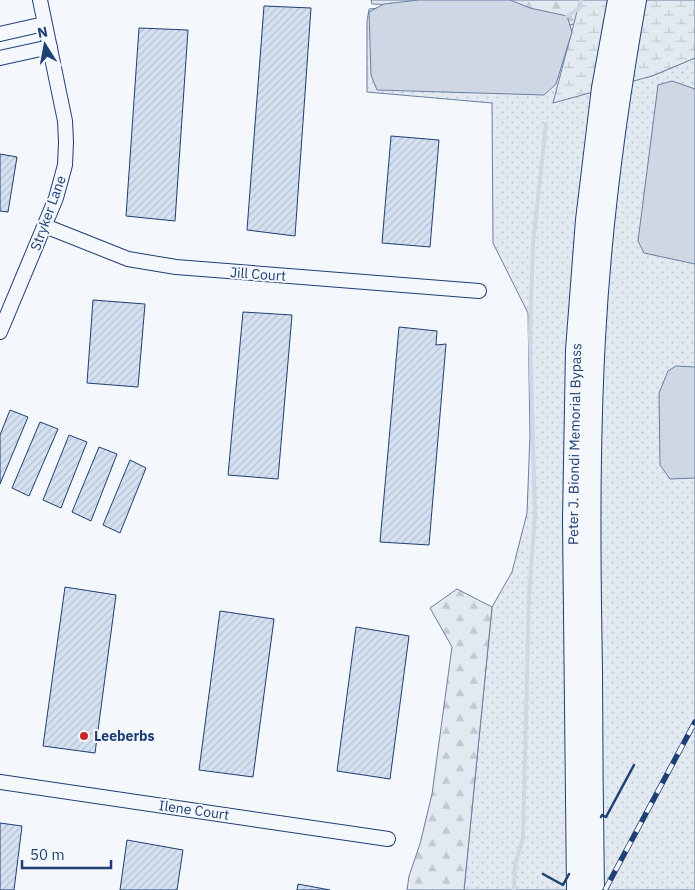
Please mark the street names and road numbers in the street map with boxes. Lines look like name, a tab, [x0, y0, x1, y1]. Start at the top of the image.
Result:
street label: Stryker Lane	[26, 173, 70, 253]
street label: Jill Court	[229, 263, 287, 285]
street label: Peter J. Biondi Memorial Bypass	[564, 342, 586, 545]
street label: Ilene Court	[158, 796, 230, 824]

